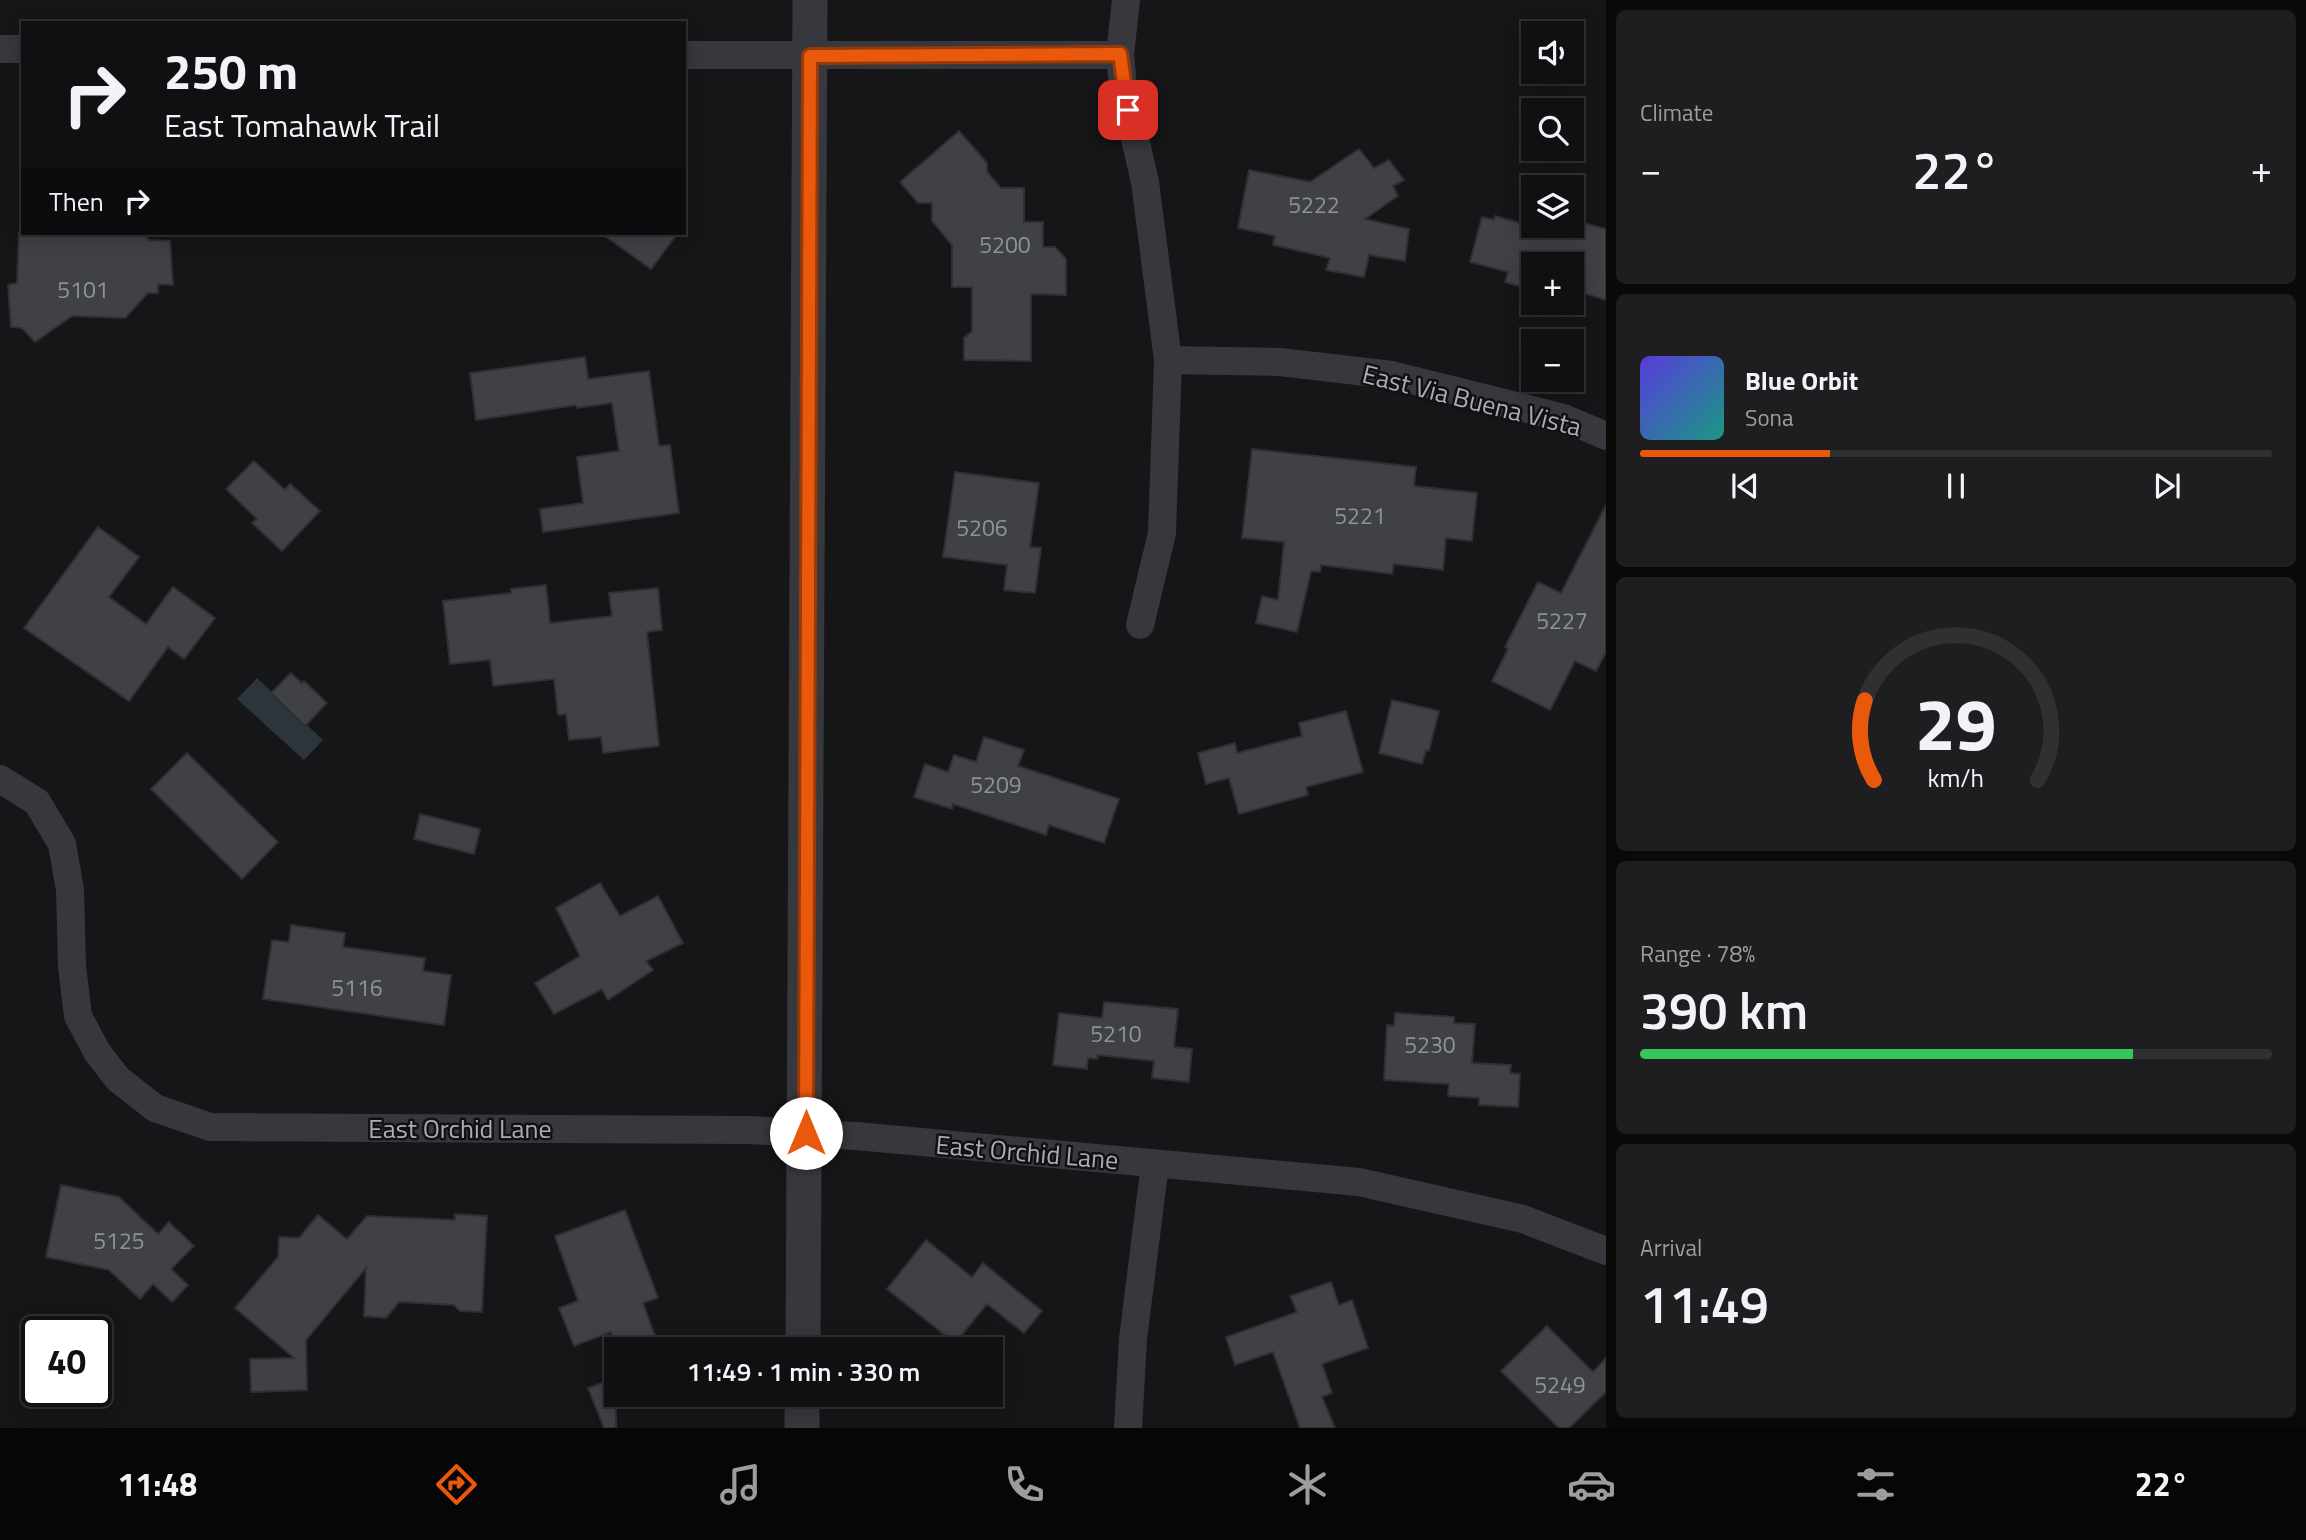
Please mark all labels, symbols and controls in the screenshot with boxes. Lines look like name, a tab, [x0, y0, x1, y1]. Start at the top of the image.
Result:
map controls	[1521, 21, 1584, 392]
button: sound	[1521, 21, 1584, 84]
text: 250 m	[164, 33, 298, 108]
icon: right	[49, 49, 140, 140]
pin	[1098, 80, 1158, 140]
icon: arrive	[1109, 91, 1147, 129]
text: Climate	[1640, 95, 1713, 130]
button: search	[1521, 98, 1584, 161]
text: East Tomahawk Trail	[164, 101, 440, 149]
text: 22°	[1912, 130, 2000, 209]
text: −	[1640, 140, 1661, 198]
text: +	[2251, 140, 2272, 198]
button: layers	[1521, 175, 1584, 238]
text: Then	[49, 182, 104, 221]
icon: right	[118, 182, 156, 220]
house number: 5222	[1288, 187, 1340, 222]
house number: 5200	[979, 227, 1031, 262]
button: +	[1521, 252, 1584, 315]
house number: 5101	[57, 272, 109, 307]
button: −	[1521, 329, 1584, 392]
street label: East Via Buena Vista	[1358, 354, 1586, 446]
text: Blue Orbit	[1745, 361, 1858, 400]
text: Sona	[1745, 400, 1793, 435]
icon: previous	[1726, 467, 1764, 505]
icon: pause	[1937, 467, 1975, 505]
icon: next	[2148, 467, 2186, 505]
house number: 5221	[1334, 498, 1386, 533]
house number: 5206	[956, 510, 1008, 545]
house number: 5227	[1536, 603, 1588, 638]
text: 29	[1915, 668, 1997, 778]
text: km/h	[1928, 759, 1984, 797]
house number: 5209	[970, 767, 1022, 802]
text: Range · 78%	[1640, 936, 1755, 971]
house number: 5116	[331, 970, 383, 1005]
text: 390 km	[1640, 970, 1808, 1049]
house number: 5210	[1090, 1016, 1142, 1051]
house number: 5230	[1404, 1027, 1456, 1062]
position arrow	[769, 1096, 843, 1170]
street label: East Orchid Lane	[368, 1109, 552, 1148]
street label: East Orchid Lane	[934, 1125, 1120, 1179]
house number: 5125	[93, 1223, 145, 1258]
text: Arrival	[1640, 1230, 1702, 1265]
text: 11:49	[1640, 1264, 1769, 1343]
speed limit sign: 40	[21, 1316, 112, 1407]
text: 11:49 · 1 min · 330 m	[687, 1352, 920, 1391]
house number: 5249	[1534, 1367, 1586, 1402]
text: 11:48	[117, 1460, 197, 1508]
icon: directions	[432, 1460, 481, 1509]
icon: music	[716, 1460, 765, 1509]
icon: phone	[1000, 1460, 1049, 1509]
icon: climate	[1283, 1460, 1332, 1509]
icon: car	[1567, 1460, 1616, 1509]
icon: filters	[1851, 1460, 1900, 1509]
text: 22°	[2135, 1460, 2189, 1508]

